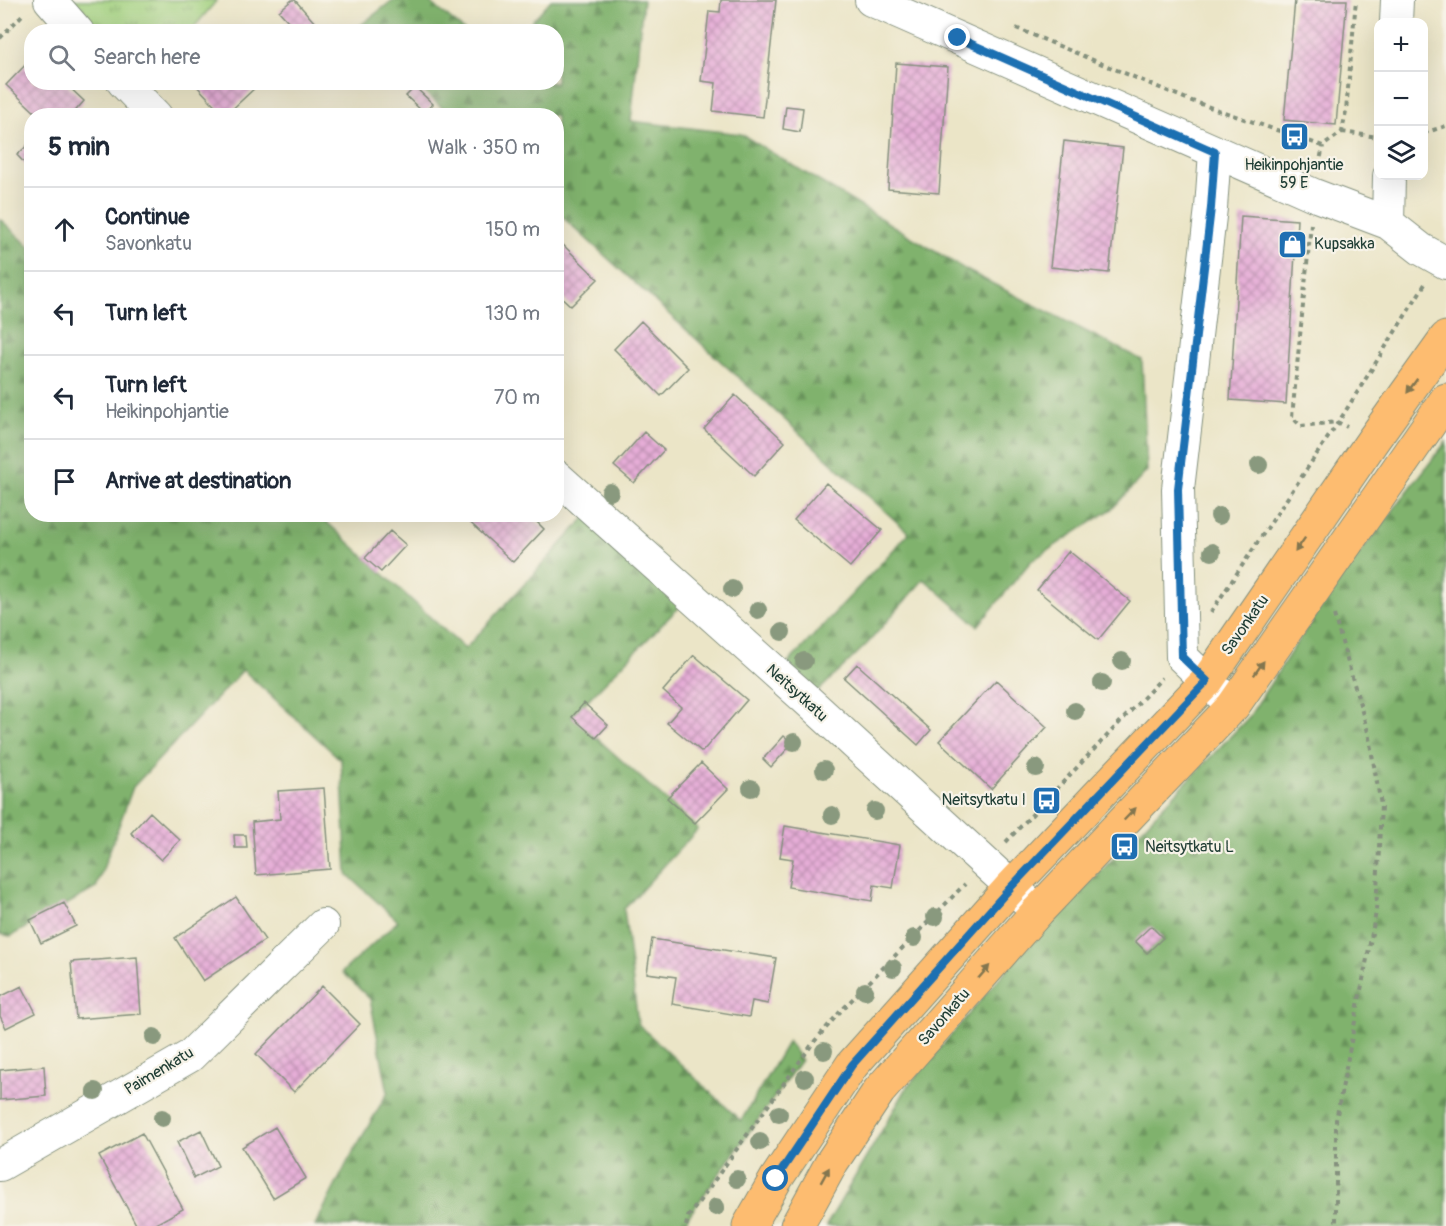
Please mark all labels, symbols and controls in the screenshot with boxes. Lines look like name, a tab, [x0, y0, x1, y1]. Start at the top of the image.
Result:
map controls	[1374, 18, 1428, 180]
button: +	[1374, 18, 1428, 72]
search box	[24, 24, 564, 90]
route end	[944, 24, 970, 50]
icon: search	[45, 41, 78, 74]
text: Search here	[93, 43, 200, 71]
button: −	[1374, 72, 1428, 126]
bus stop icon: Heikinpohjantie 59 E	[1278, 121, 1310, 153]
button: layers	[1374, 126, 1428, 180]
text: 5 min	[48, 131, 110, 163]
text: Walk · 350 m	[428, 135, 540, 160]
place label: Heikinpohjantie 59 E	[1244, 155, 1344, 193]
text: Continue	[105, 203, 189, 231]
icon: ahead	[48, 213, 81, 246]
text: 150 m	[486, 217, 540, 242]
shop icon: Kupsakka	[1277, 228, 1309, 260]
text: Savonkatu	[105, 231, 192, 256]
place label: Kupsakka	[1314, 234, 1375, 254]
icon: left	[48, 297, 81, 330]
text: Turn left	[105, 299, 187, 327]
text: 130 m	[485, 301, 540, 326]
text: Turn left	[105, 371, 187, 399]
one-way arrow	[1406, 377, 1418, 393]
icon: left	[48, 381, 81, 414]
text: 70 m	[494, 385, 540, 410]
text: Heikinpohjantie	[105, 399, 229, 424]
icon: arrive	[48, 465, 81, 498]
text: Arrive at destination	[105, 467, 291, 495]
one-way arrow	[1294, 537, 1306, 553]
street label: Savonkatu	[1217, 591, 1273, 659]
street label: Neitsytkatu	[762, 660, 832, 726]
one-way arrow	[1253, 661, 1265, 677]
bus stop icon: Neitsytkatu I	[1031, 784, 1063, 816]
place label: Neitsytkatu I	[941, 790, 1026, 810]
one-way arrow	[1123, 807, 1137, 821]
bus stop icon: Neitsytkatu L	[1108, 831, 1140, 863]
place label: Neitsytkatu L	[1145, 837, 1234, 857]
one-way arrow	[977, 965, 990, 980]
street label: Savonkatu	[914, 984, 974, 1050]
street label: Paimenkatu	[121, 1043, 197, 1099]
route start	[762, 1165, 788, 1191]
one-way arrow	[820, 1166, 830, 1183]

